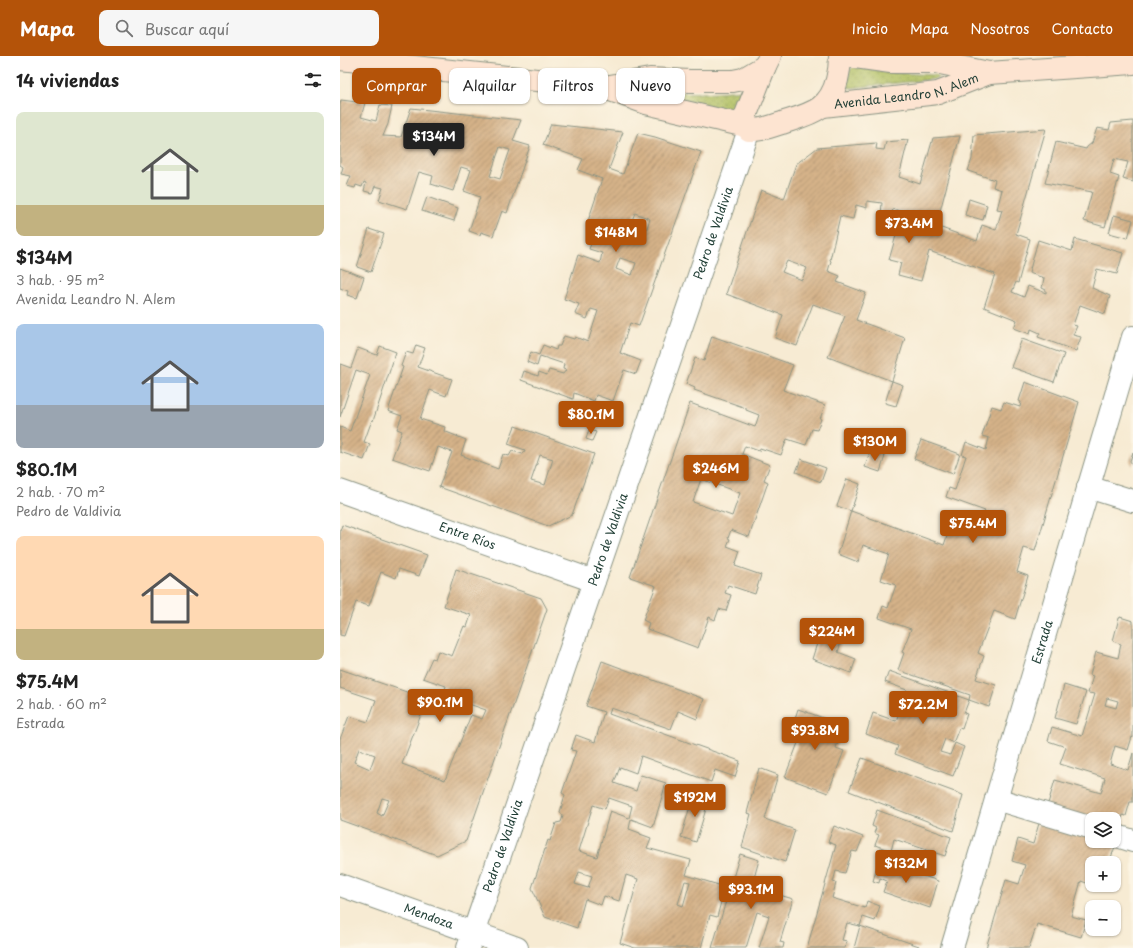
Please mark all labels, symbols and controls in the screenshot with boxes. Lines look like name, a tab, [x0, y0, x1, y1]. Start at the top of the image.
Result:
search box	[99, 10, 379, 46]
text: Mapa	[20, 14, 75, 42]
icon: search	[113, 17, 135, 39]
text: Buscar aquí	[145, 17, 229, 40]
text: Inicio	[852, 18, 888, 39]
text: Mapa	[910, 18, 948, 39]
text: Nosotros	[970, 18, 1030, 39]
text: Contacto	[1052, 18, 1113, 39]
text: 14 viviendas	[16, 67, 119, 93]
chip: Comprar	[352, 68, 441, 104]
chip: Alquilar	[449, 68, 530, 104]
chip: Filtros	[538, 68, 608, 104]
chip: Nuevo	[616, 68, 685, 104]
street label: Avenida Leandro N. Alem	[833, 68, 981, 113]
icon: filters	[302, 69, 324, 91]
pin: $134M	[406, 123, 462, 157]
text: $134M	[412, 126, 456, 145]
icon: home	[134, 138, 206, 210]
street label: Pedro de Valdivia	[688, 183, 737, 282]
pin: $73.4M	[876, 210, 942, 244]
text: $73.4M	[885, 213, 933, 232]
pin: $148M	[588, 219, 644, 253]
text: $148M	[594, 222, 638, 241]
text: $134M	[16, 244, 73, 270]
text: 3 hab. · 95 m²	[16, 270, 105, 289]
text: Avenida Leandro N. Alem	[16, 289, 176, 308]
icon: home	[134, 350, 206, 422]
pin: $80.1M	[558, 401, 624, 435]
text: $80.1M	[568, 404, 614, 423]
pin: $130M	[847, 428, 903, 462]
text: $130M	[853, 431, 897, 450]
pin: $246M	[688, 455, 744, 489]
text: $80.1M	[16, 456, 77, 482]
text: $246M	[693, 458, 739, 477]
text: 2 hab. · 70 m²	[16, 482, 105, 501]
street label: Pedro de Valdivia	[583, 490, 632, 588]
text: Pedro de Valdivia	[16, 501, 121, 520]
pin: $75.4M	[940, 510, 1006, 544]
text: $75.4M	[949, 513, 997, 532]
street label: Entre Ríos	[437, 517, 499, 554]
icon: home	[134, 562, 206, 634]
street label: Estrada	[1027, 617, 1057, 666]
pin: $224M	[804, 618, 860, 652]
text: $224M	[809, 621, 855, 640]
text: $75.4M	[16, 668, 79, 694]
pin: $90.1M	[407, 689, 473, 723]
pin: $72.2M	[890, 691, 956, 725]
text: $90.1M	[417, 692, 463, 711]
text: 2 hab. · 60 m²	[16, 694, 107, 713]
text: $72.2M	[898, 694, 948, 713]
text: Estrada	[16, 713, 65, 732]
pin: $93.8M	[782, 717, 848, 751]
text: $93.8M	[791, 720, 839, 739]
pin: $192M	[667, 784, 723, 818]
text: $192M	[674, 787, 716, 806]
street label: Pedro de Valdivia	[478, 796, 527, 894]
map controls	[1085, 812, 1121, 936]
button: layers	[1085, 812, 1121, 848]
pin: $132M	[878, 850, 934, 884]
text: $132M	[884, 853, 928, 872]
button: +	[1085, 856, 1121, 892]
pin: $93.1M	[718, 876, 784, 910]
text: $93.1M	[728, 879, 774, 898]
street label: Mendoza	[402, 898, 457, 933]
button: −	[1085, 900, 1121, 936]

